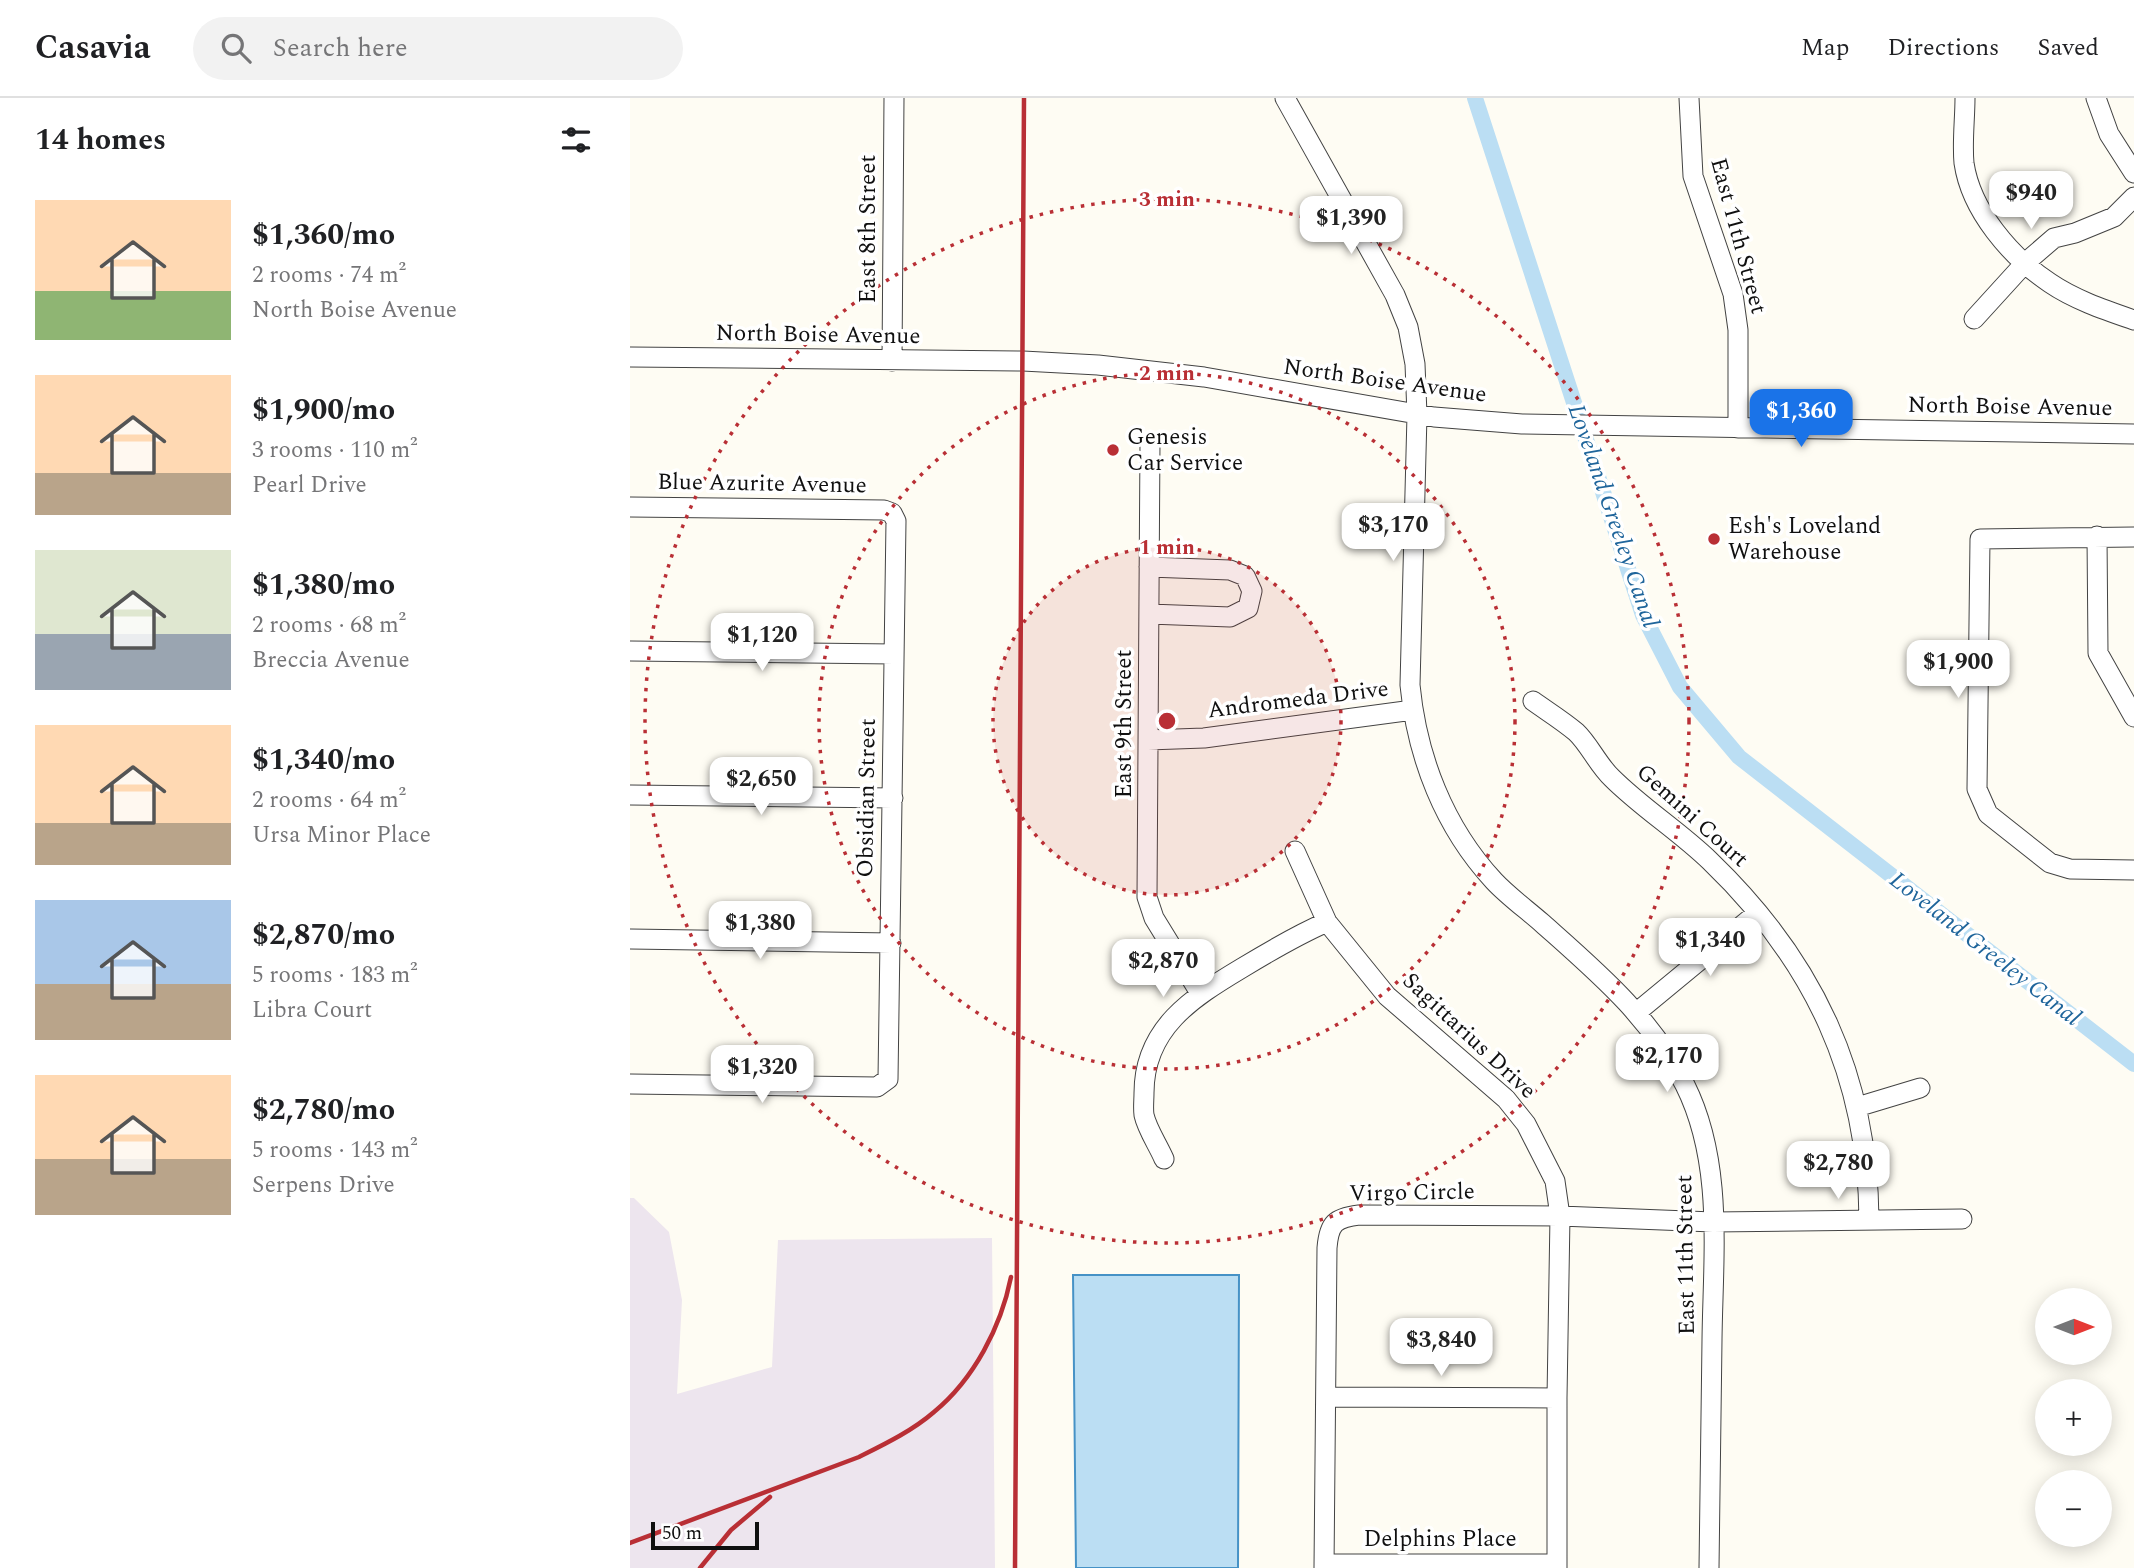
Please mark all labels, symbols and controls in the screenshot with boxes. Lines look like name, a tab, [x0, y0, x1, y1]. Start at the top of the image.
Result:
search box	[193, 17, 683, 80]
text: Casavia	[35, 23, 151, 73]
text: Search here	[273, 28, 408, 68]
icon: search	[217, 29, 255, 67]
text: Map	[1801, 30, 1849, 66]
text: Directions	[1887, 30, 1999, 66]
text: Saved	[2037, 30, 2099, 66]
text: 14 homes	[35, 117, 166, 163]
icon: filters	[557, 121, 595, 159]
street label: East 11th Street	[1700, 154, 1776, 318]
street label: East 8th Street	[851, 155, 886, 303]
pin: $940	[1990, 172, 2072, 231]
text: $940	[2005, 176, 2057, 211]
text: 3 min	[1139, 184, 1195, 216]
pin: $1,390	[1294, 197, 1408, 256]
text: $1,390	[1316, 201, 1386, 236]
text: $1,360/mo	[252, 212, 395, 258]
icon: home	[91, 228, 175, 312]
text: 2 rooms · 74 m²	[252, 258, 406, 293]
text: North Boise Avenue	[252, 293, 457, 328]
street label: North Boise Avenue	[715, 316, 921, 354]
street label: North Boise Avenue	[1281, 349, 1489, 413]
text: 2 min	[1139, 358, 1195, 390]
text: $1,900/mo	[252, 387, 395, 433]
street label: North Boise Avenue	[1907, 388, 2113, 426]
pin: $1,360	[1744, 390, 1858, 449]
text: $1,360	[1766, 394, 1836, 429]
water label: Loveland Greeley Canal	[1558, 399, 1668, 633]
icon: home	[91, 403, 175, 487]
place label: Genesis Car Service	[1127, 420, 1243, 481]
text: 3 rooms · 110 m²	[252, 433, 418, 468]
marker: Genesis Car Service	[1105, 442, 1121, 458]
street label: Blue Azurite Avenue	[657, 465, 867, 503]
text: Pearl Drive	[252, 468, 367, 503]
pin: $3,170	[1336, 504, 1450, 563]
text: $3,170	[1358, 508, 1428, 543]
place label: Esh's Loveland Warehouse	[1728, 509, 1881, 570]
marker: Esh's Loveland Warehouse	[1706, 531, 1722, 547]
text: 1 min	[1139, 532, 1195, 564]
text: $1,380/mo	[252, 562, 395, 608]
icon: home	[91, 578, 175, 662]
text: 2 rooms · 68 m²	[252, 608, 406, 643]
pin: $1,120	[705, 614, 819, 673]
text: $1,120	[727, 618, 797, 653]
pin: $1,900	[1901, 640, 2015, 700]
text: Breccia Avenue	[252, 643, 410, 678]
text: $1,900	[1923, 645, 1993, 680]
street label: East 9th Street	[1107, 650, 1142, 798]
street label: Andromeda Drive	[1205, 672, 1391, 728]
centre of rings	[1155, 709, 1179, 733]
street label: Obsidian Street	[848, 718, 886, 878]
text: $1,340/mo	[252, 737, 395, 783]
icon: home	[91, 753, 175, 837]
street label: Gemini Court	[1628, 756, 1756, 876]
pin: $2,650	[704, 758, 818, 817]
text: $2,650	[726, 762, 796, 797]
text: 2 rooms · 64 m²	[252, 783, 406, 818]
text: Ursa Minor Place	[252, 818, 431, 853]
water label: Loveland Greeley Canal	[1882, 863, 2088, 1035]
pin: $1,380	[703, 902, 817, 961]
text: $1,380	[725, 906, 795, 941]
text: $2,870/mo	[252, 912, 395, 958]
pin: $1,340	[1653, 918, 1767, 978]
text: $1,340	[1675, 923, 1745, 958]
icon: home	[91, 928, 175, 1012]
pin: $2,870	[1106, 940, 1220, 999]
text: $2,870	[1128, 944, 1198, 979]
text: 5 rooms · 183 m²	[252, 958, 418, 993]
street label: Sagittarius Drive	[1394, 964, 1544, 1108]
text: Libra Court	[252, 993, 372, 1028]
pin: $2,170	[1610, 1034, 1724, 1094]
text: $2,170	[1632, 1039, 1702, 1074]
pin: $1,320	[705, 1046, 819, 1105]
text: $1,320	[727, 1050, 797, 1085]
text: $2,780/mo	[252, 1087, 395, 1133]
icon: home	[91, 1103, 175, 1187]
text: 5 rooms · 143 m²	[252, 1133, 418, 1168]
pin: $2,780	[1781, 1142, 1895, 1201]
text: $2,780	[1803, 1146, 1873, 1181]
text: Serpens Drive	[252, 1168, 395, 1203]
street label: Virgo Circle	[1349, 1174, 1475, 1212]
street label: East 11th Street	[1667, 1174, 1705, 1336]
north arrow	[2035, 1288, 2112, 1365]
map controls	[2035, 1288, 2112, 1547]
pin: $3,840	[1384, 1318, 1498, 1378]
text: $3,840	[1406, 1323, 1476, 1358]
button: +	[2035, 1379, 2112, 1456]
button: −	[2035, 1470, 2112, 1547]
scale bar	[651, 1519, 760, 1551]
text: 50 m	[662, 1519, 702, 1548]
street label: Delphins Place	[1363, 1522, 1517, 1557]

